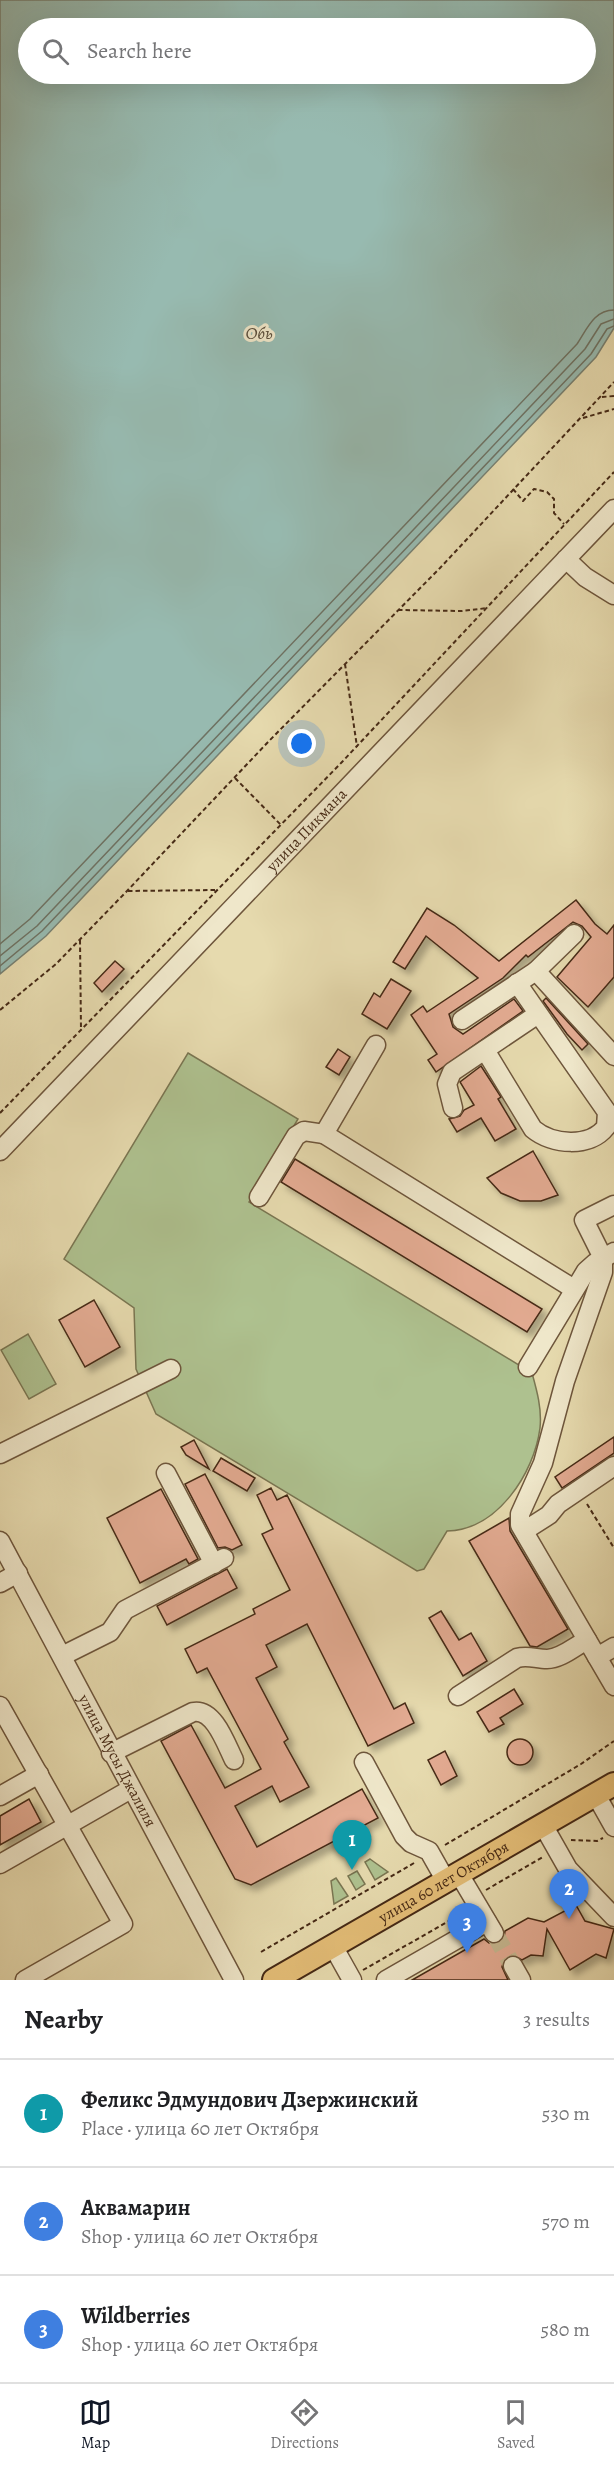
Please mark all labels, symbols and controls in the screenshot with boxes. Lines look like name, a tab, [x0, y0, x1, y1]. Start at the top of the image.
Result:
search box	[18, 18, 596, 84]
icon: search	[39, 35, 72, 68]
text: Search here	[87, 36, 192, 66]
water label: Обь	[245, 321, 273, 345]
your location	[287, 729, 316, 758]
street label: улица Пикмана	[261, 783, 353, 877]
street label: улица Мусы Джалиля	[72, 1690, 162, 1831]
pin: 1	[332, 1820, 372, 1870]
street label: улица 60 лет Октября	[374, 1836, 513, 1929]
pin: 2	[550, 1870, 588, 1919]
pin: 3	[448, 1904, 486, 1953]
text: Nearby	[24, 2002, 103, 2037]
text: 3 results	[523, 2006, 590, 2033]
text: Феликс Эдмундович Дзержинский	[81, 2085, 418, 2115]
text: 1	[40, 2100, 47, 2127]
text: 530 m	[542, 2100, 590, 2127]
text: Place · улица 60 лет Октября	[81, 2115, 319, 2142]
text: Аквамарин	[81, 2193, 191, 2223]
text: 2	[39, 2208, 48, 2235]
text: 570 m	[542, 2208, 590, 2235]
text: Shop · улица 60 лет Октября	[81, 2223, 318, 2250]
text: Wildberries	[81, 2301, 190, 2331]
text: 3	[39, 2316, 48, 2343]
text: 580 m	[540, 2316, 590, 2343]
text: Shop · улица 60 лет Октября	[81, 2331, 318, 2358]
tab: Map	[79, 2396, 112, 2454]
tab: Directions	[270, 2396, 339, 2454]
tab: Saved	[497, 2396, 535, 2454]

